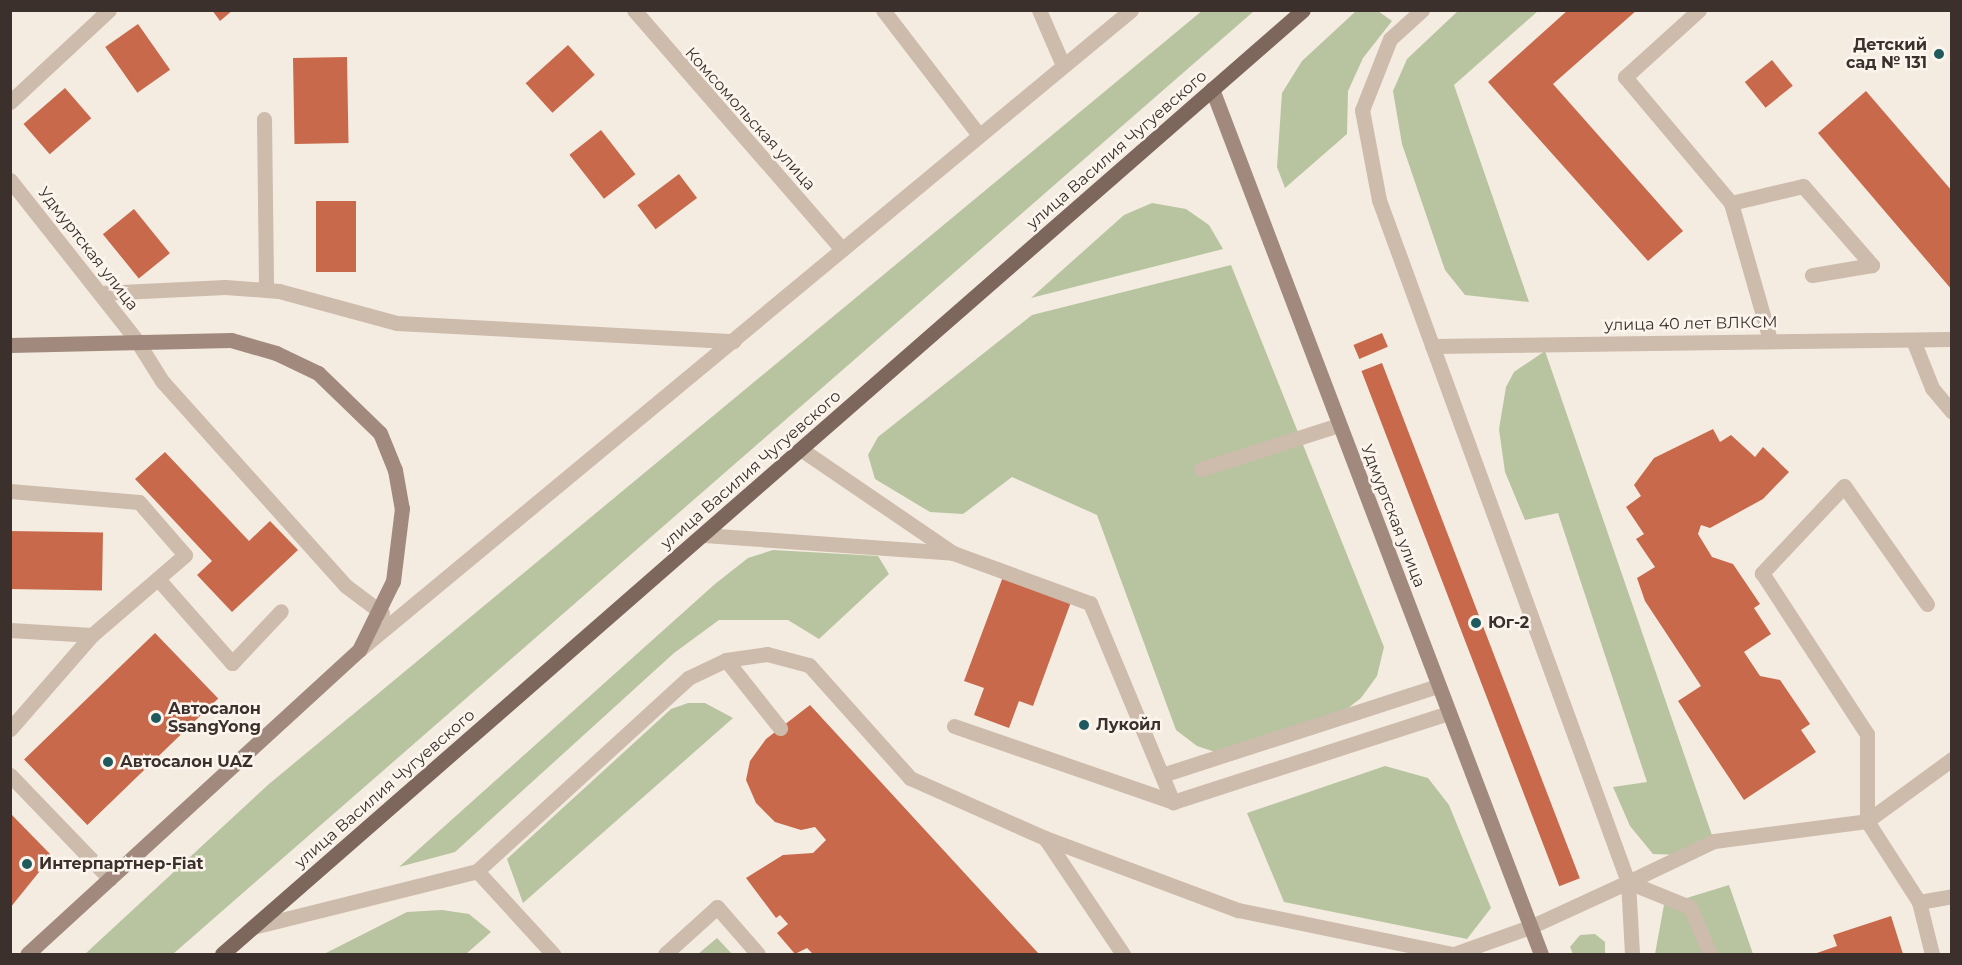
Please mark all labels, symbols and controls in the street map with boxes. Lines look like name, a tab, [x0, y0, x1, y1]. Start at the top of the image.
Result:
place label: Детский сад № 131	[1846, 35, 1927, 73]
street label: Комсомольская улица	[681, 44, 819, 194]
marker: Детский сад № 131	[1932, 47, 1946, 61]
street label: улица Василия Чугуевского	[1023, 67, 1211, 233]
street label: Удмуртская улица	[34, 183, 142, 315]
street label: улица 40 лет ВЛКСМ	[1604, 313, 1778, 335]
street label: улица Василия Чугуевского	[657, 387, 845, 553]
street label: Удмуртская улица	[1357, 442, 1429, 590]
place label: Юг-2	[1488, 613, 1529, 633]
marker: Юг-2	[1469, 616, 1483, 630]
place label: Автосалон SsangYong	[168, 699, 261, 737]
street label: улица Василия Чугуевского	[291, 706, 479, 872]
marker: Автосалон SsangYong	[149, 711, 163, 725]
place label: Лукойл	[1096, 715, 1161, 735]
marker: Лукойл	[1077, 718, 1091, 732]
place label: Автосалон UAZ	[120, 752, 253, 772]
marker: Автосалон UAZ	[101, 755, 115, 769]
place label: Интерпартнер-Fiat	[39, 854, 204, 874]
marker: Интерпартнер-Fiat	[20, 857, 34, 871]

